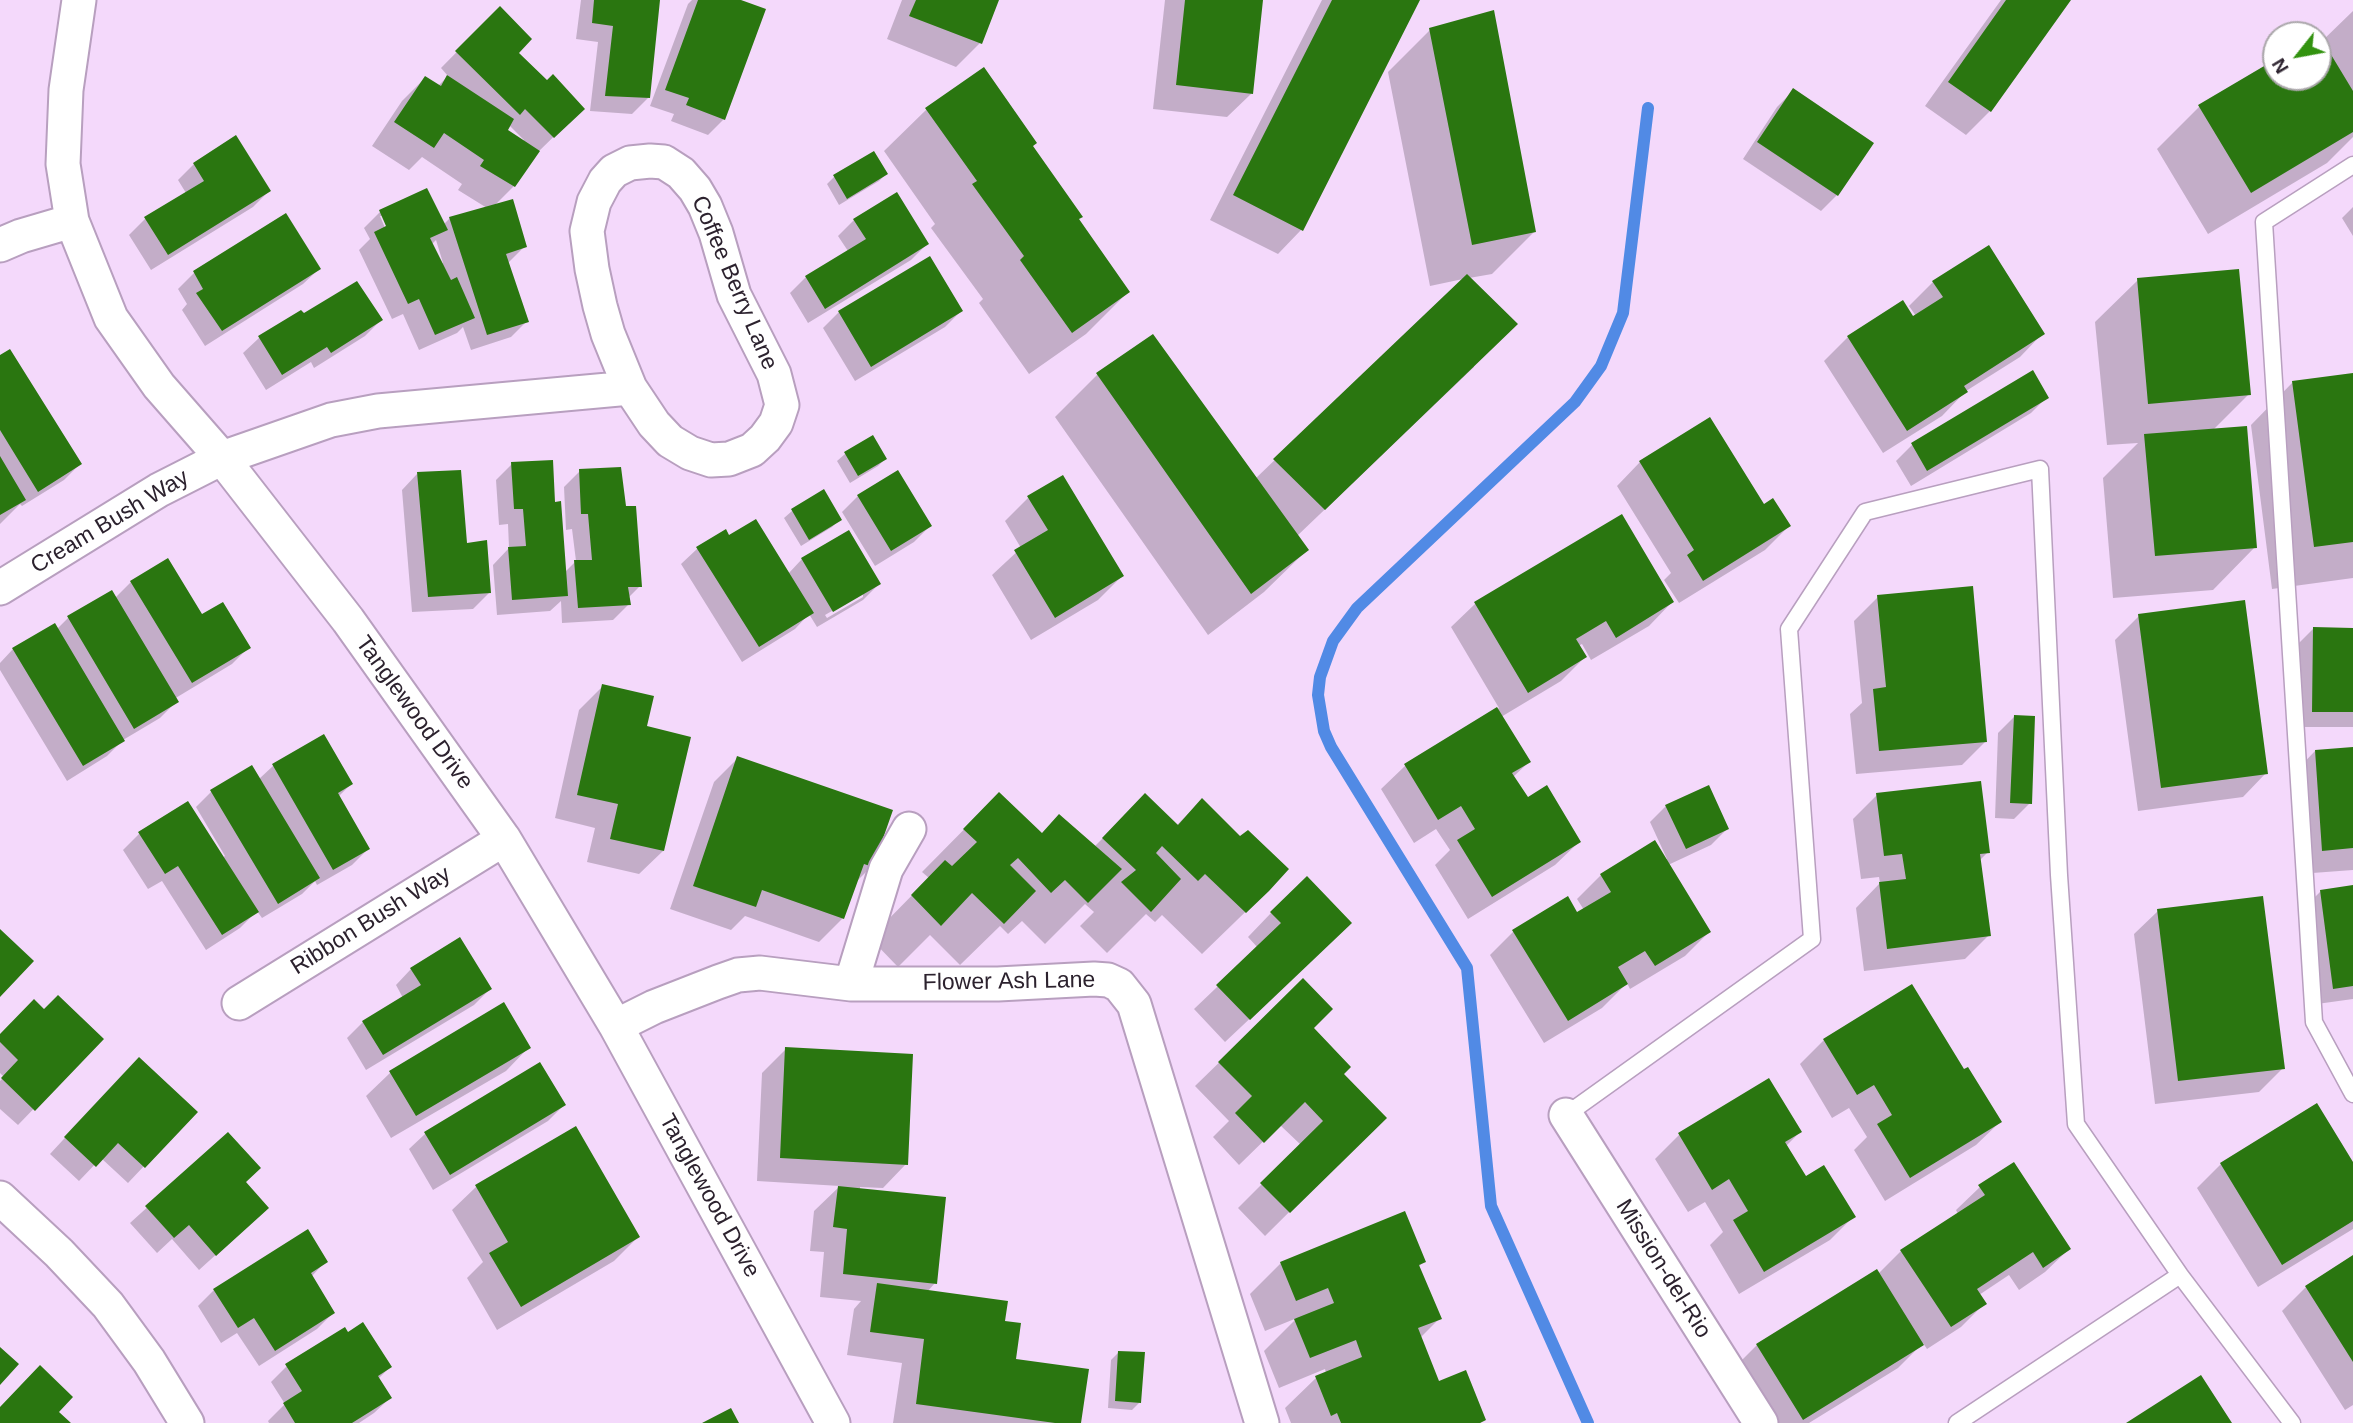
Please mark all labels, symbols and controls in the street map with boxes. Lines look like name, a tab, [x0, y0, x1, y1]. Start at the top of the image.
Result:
north arrow	[2262, 21, 2332, 91]
text: N	[2268, 55, 2293, 77]
street label: Coffee Berry Lane	[685, 192, 783, 374]
street label: Cream Bush Way	[26, 464, 194, 580]
street label: Tanglewood Drive	[349, 631, 479, 795]
street label: Ribbon Bush Way	[286, 861, 456, 981]
street label: Flower Ash Lane	[922, 967, 1096, 997]
street label: Tanglewood Drive	[653, 1109, 765, 1283]
street label: Mission-del-Rio	[1609, 1194, 1717, 1344]

